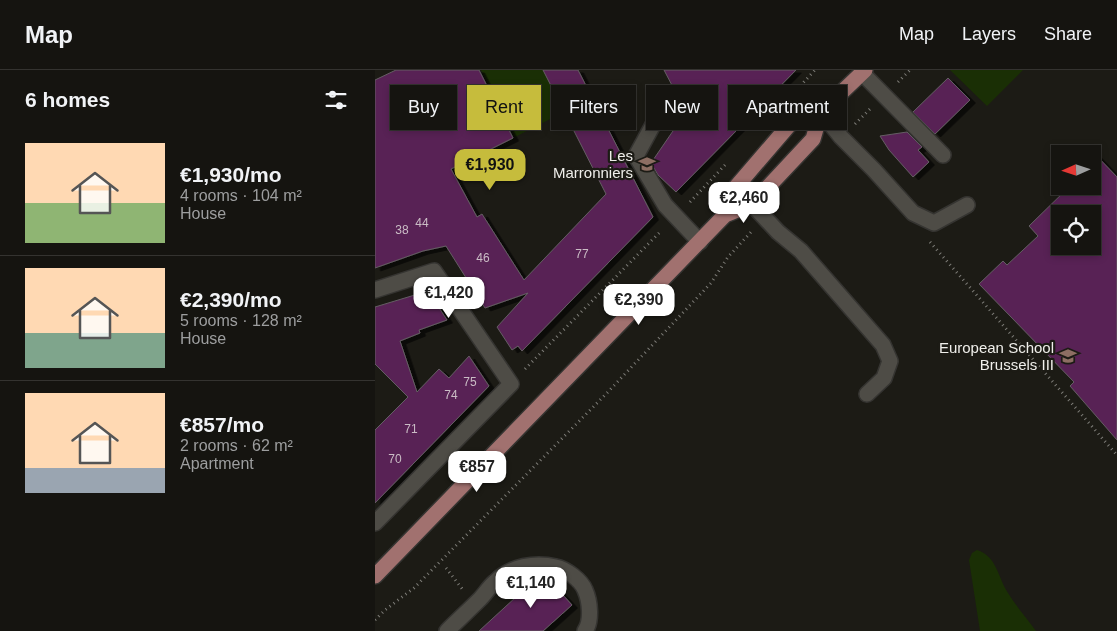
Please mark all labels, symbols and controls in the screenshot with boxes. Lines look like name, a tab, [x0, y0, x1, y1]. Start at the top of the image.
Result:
text: Map	[25, 21, 73, 48]
text: Map	[899, 24, 934, 44]
text: Layers	[962, 24, 1016, 44]
text: Share	[1044, 24, 1092, 44]
chip: Buy	[390, 85, 457, 130]
chip: Rent	[467, 85, 541, 130]
chip: Filters	[551, 85, 636, 130]
chip: New	[646, 85, 718, 130]
chip: Apartment	[728, 85, 847, 130]
icon: filters	[322, 86, 350, 114]
text: 6 homes	[25, 88, 110, 111]
north arrow	[1051, 145, 1101, 195]
map controls	[1051, 145, 1101, 255]
place label: Les Marronniers	[553, 147, 633, 181]
pin: €1,930	[449, 148, 531, 191]
school or university icon: Les Marronniers	[637, 154, 657, 174]
text: €1,930	[466, 156, 514, 173]
icon: home	[65, 163, 125, 223]
text: €1,930/mo	[180, 163, 282, 186]
pin: €2,460	[703, 182, 785, 224]
text: 4 rooms · 104 m²	[180, 187, 302, 204]
text: €2,460	[720, 189, 768, 206]
text: House	[180, 205, 226, 222]
button: locate	[1051, 205, 1101, 255]
house number: 44	[415, 216, 429, 230]
house number: 38	[395, 223, 409, 237]
house number: 77	[575, 247, 589, 261]
house number: 46	[476, 251, 490, 265]
pin: €1,420	[408, 276, 490, 319]
text: €1,420	[425, 284, 473, 301]
pin: €2,390	[598, 284, 680, 326]
icon: home	[65, 288, 125, 348]
text: €2,390/mo	[180, 288, 282, 311]
text: €2,390	[615, 291, 663, 308]
text: 5 rooms · 128 m²	[180, 312, 302, 329]
text: House	[180, 330, 226, 347]
place label: European School Brussels III	[939, 339, 1054, 373]
school or university icon: European School Brussels III	[1058, 346, 1078, 366]
house number: 75	[463, 375, 477, 389]
house number: 74	[444, 388, 458, 402]
icon: home	[65, 413, 125, 473]
text: €857/mo	[180, 413, 264, 436]
house number: 71	[404, 422, 418, 436]
text: 2 rooms · 62 m²	[180, 437, 293, 454]
pin: €857	[447, 450, 507, 493]
house number: 70	[388, 452, 402, 466]
text: Apartment	[180, 455, 254, 472]
text: €857	[459, 458, 495, 475]
pin: €1,140	[490, 566, 572, 609]
text: €1,140	[507, 574, 555, 591]

